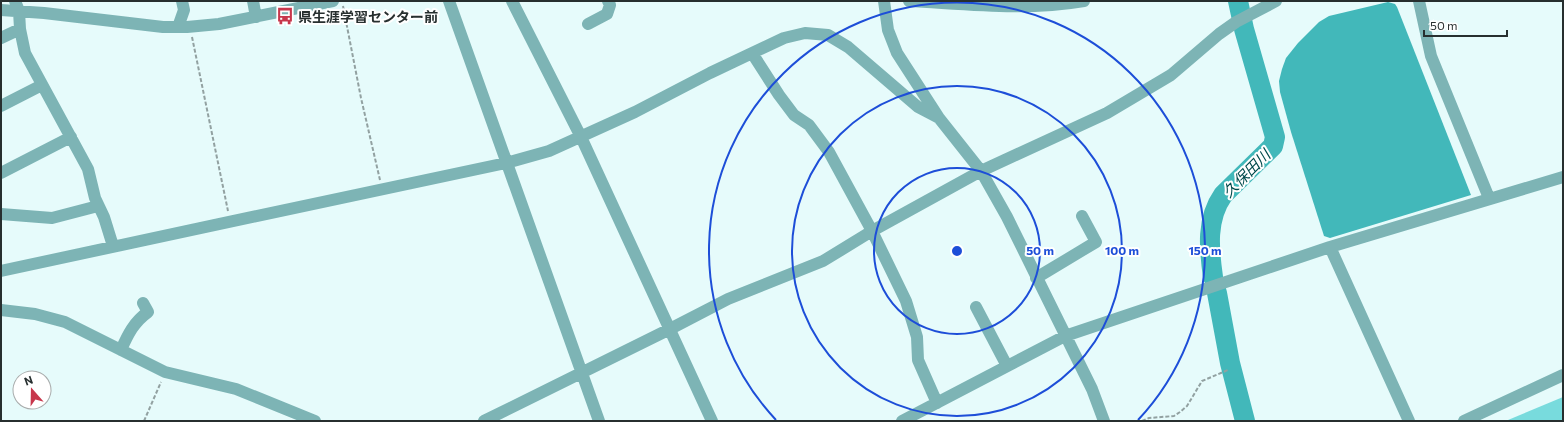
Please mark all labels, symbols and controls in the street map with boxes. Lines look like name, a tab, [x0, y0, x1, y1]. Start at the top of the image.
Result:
bus stop icon: 県生涯学習センター前	[275, 6, 295, 26]
place label: 県生涯学習センター前	[298, 8, 438, 25]
scale bar	[1424, 12, 1507, 38]
text: 50 m	[1430, 18, 1458, 32]
water label: 久保田川	[1218, 144, 1275, 201]
text: 50 m	[1026, 243, 1054, 257]
text: 100 m	[1105, 243, 1139, 257]
text: 150 m	[1188, 243, 1222, 257]
centre of rings	[950, 244, 964, 258]
north arrow	[12, 370, 52, 410]
text: N	[22, 373, 35, 388]

